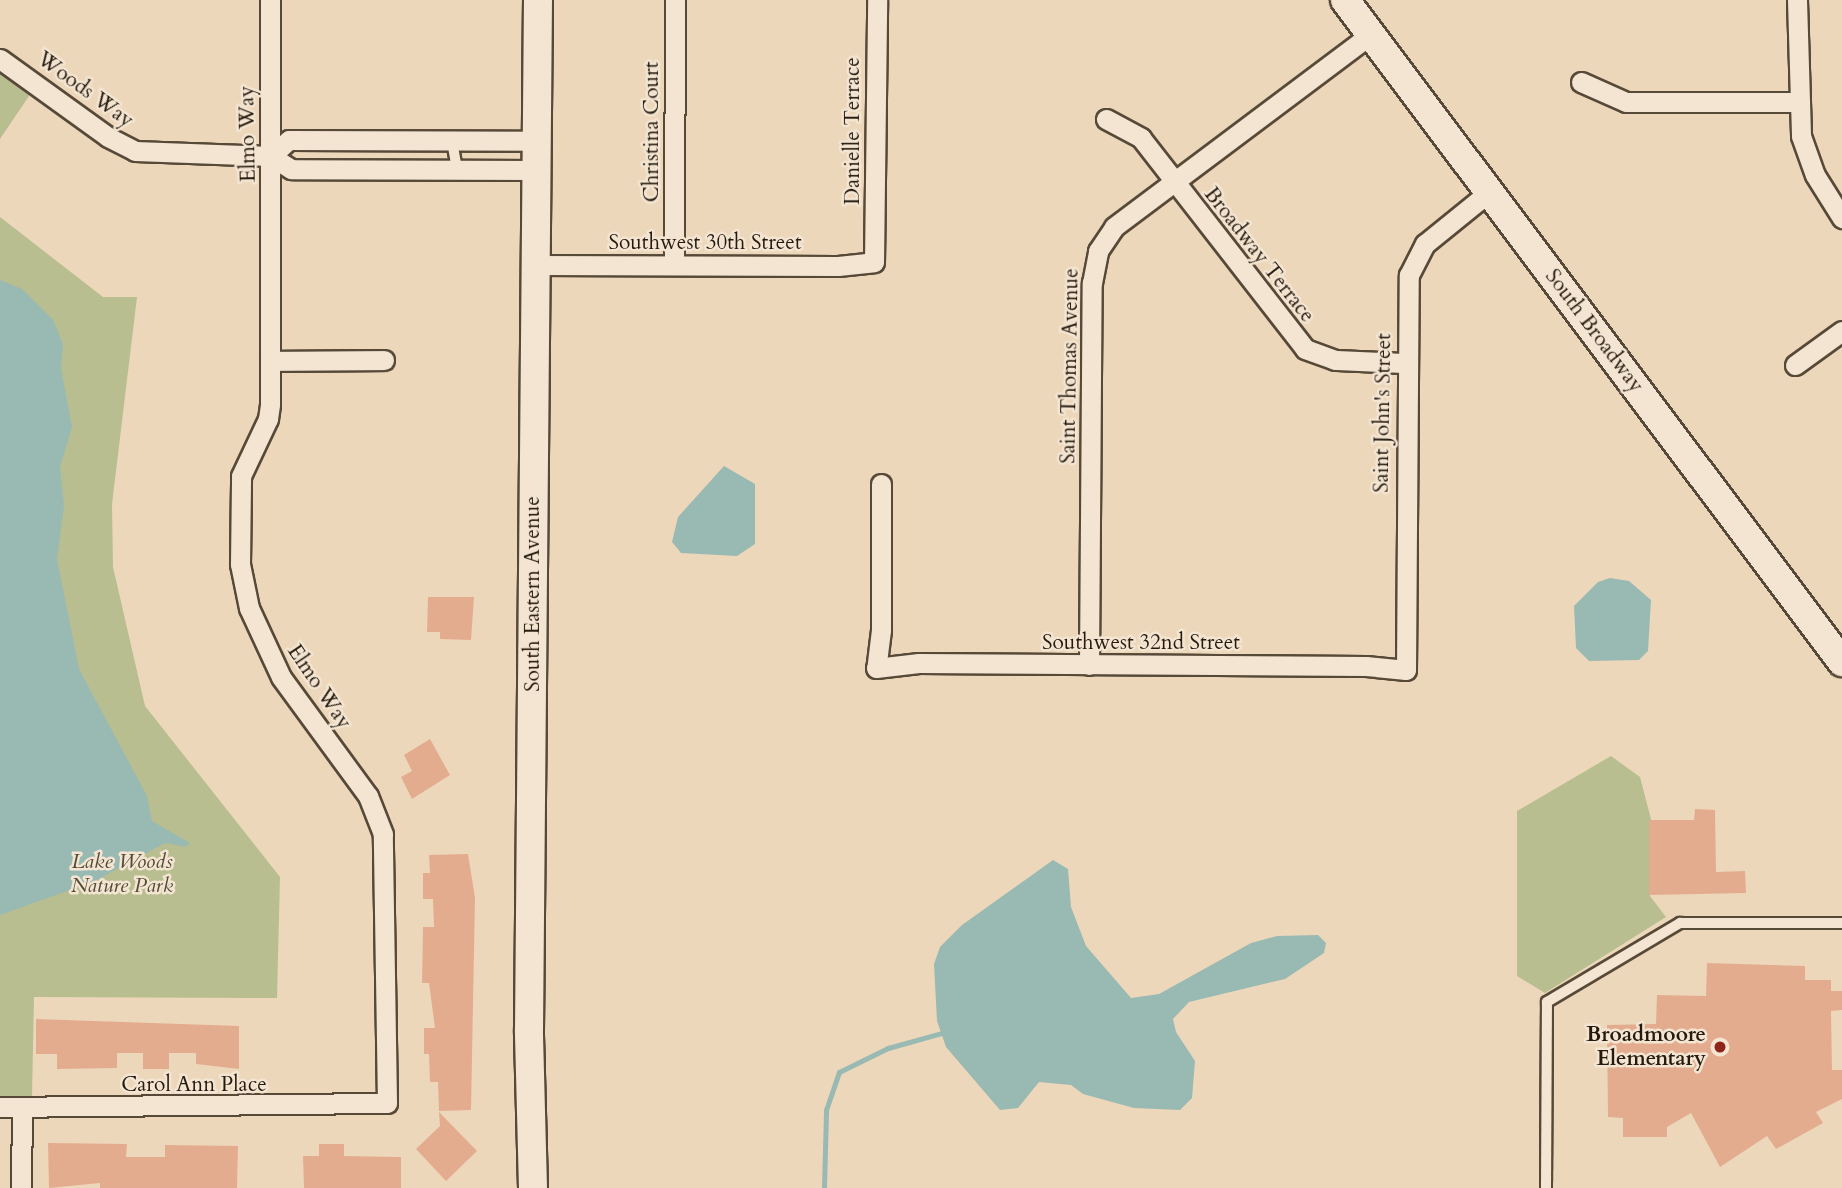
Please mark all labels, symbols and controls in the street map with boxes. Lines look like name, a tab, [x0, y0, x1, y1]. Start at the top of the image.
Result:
street label: Woods Way	[32, 47, 138, 133]
street label: Danielle Terrace	[840, 57, 866, 205]
street label: Christina Court	[639, 62, 665, 202]
street label: Elmo Way	[235, 86, 261, 182]
street label: Broadway Terrace	[1198, 182, 1320, 328]
street label: Southwest 30th Street	[608, 230, 802, 256]
street label: South Broadway	[1539, 264, 1649, 398]
street label: Saint Thomas Avenue	[1056, 268, 1084, 464]
street label: Saint John's Street	[1369, 333, 1397, 493]
street label: South Eastern Avenue	[520, 496, 546, 692]
street label: Southwest 32nd Street	[1042, 630, 1240, 656]
street label: Elmo Way	[282, 640, 356, 734]
park label: Lake Woods Nature Park	[71, 849, 173, 899]
place label: Broadmoore Elementary	[1586, 1022, 1706, 1072]
marker: Broadmoore Elementary	[1712, 1039, 1728, 1055]
street label: Carol Ann Place	[121, 1072, 267, 1098]

